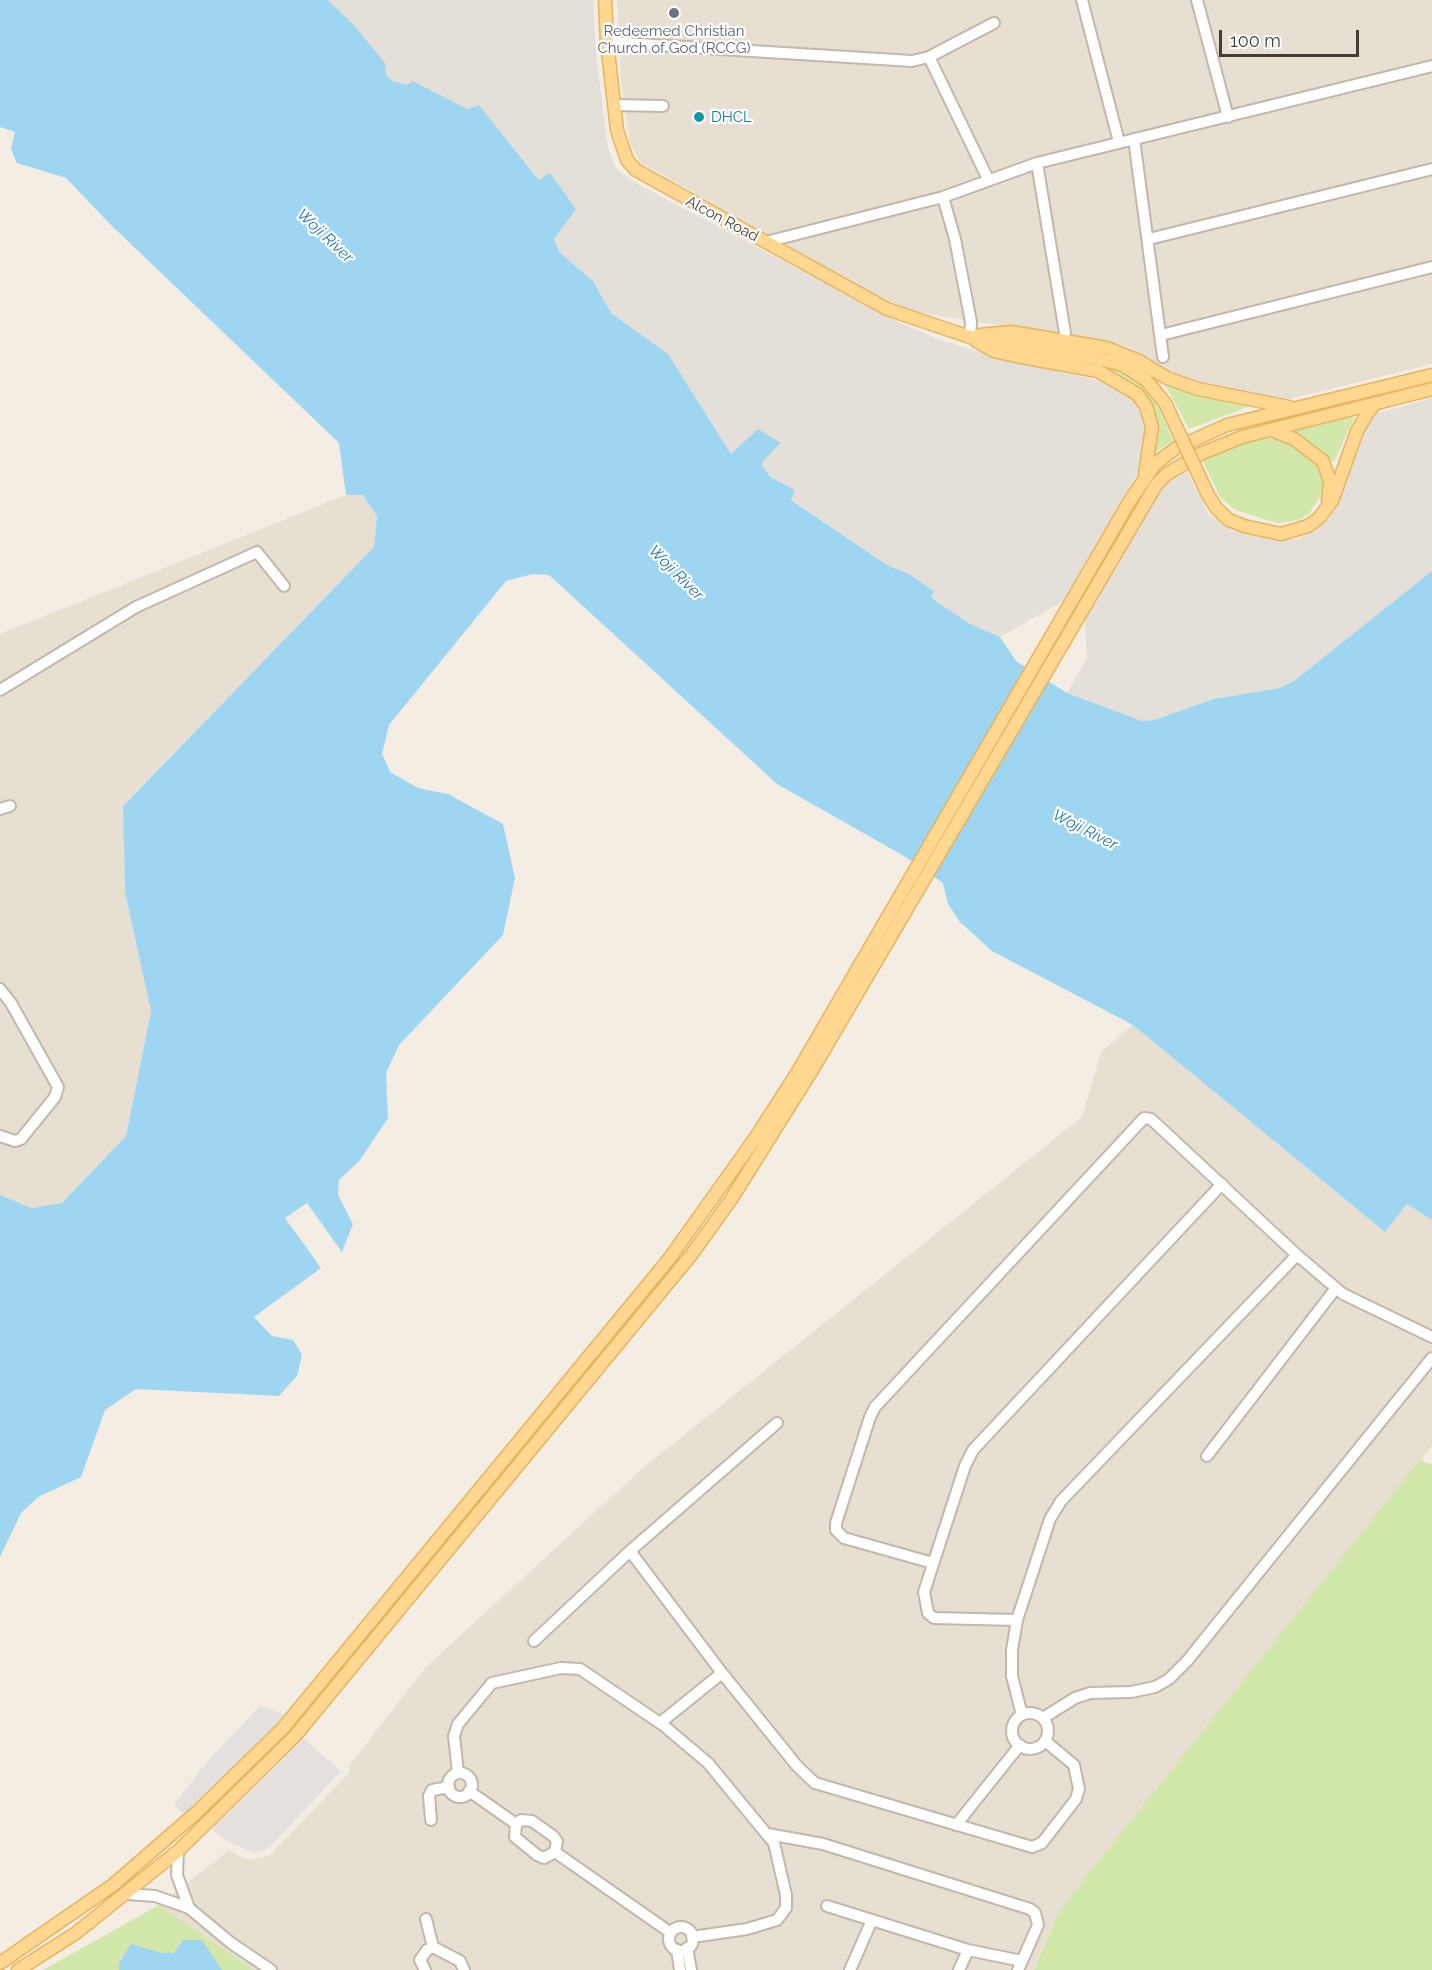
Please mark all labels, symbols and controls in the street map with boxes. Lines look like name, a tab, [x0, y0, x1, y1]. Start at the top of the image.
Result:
marker: Redeemed Christian Church of God (RCCG)	[667, 6, 681, 20]
scale bar	[1222, 18, 1362, 56]
place label: Redeemed Christian Church of God (RCCG)	[597, 22, 751, 57]
text: 100 m	[1230, 30, 1281, 51]
place label: DHCL	[711, 108, 752, 126]
marker: DHCL	[692, 110, 706, 124]
street label: Alcon Road	[683, 192, 761, 246]
water label: Woji River	[293, 205, 357, 267]
water label: Woji River	[644, 541, 708, 605]
water label: Woji River	[1049, 806, 1121, 854]

